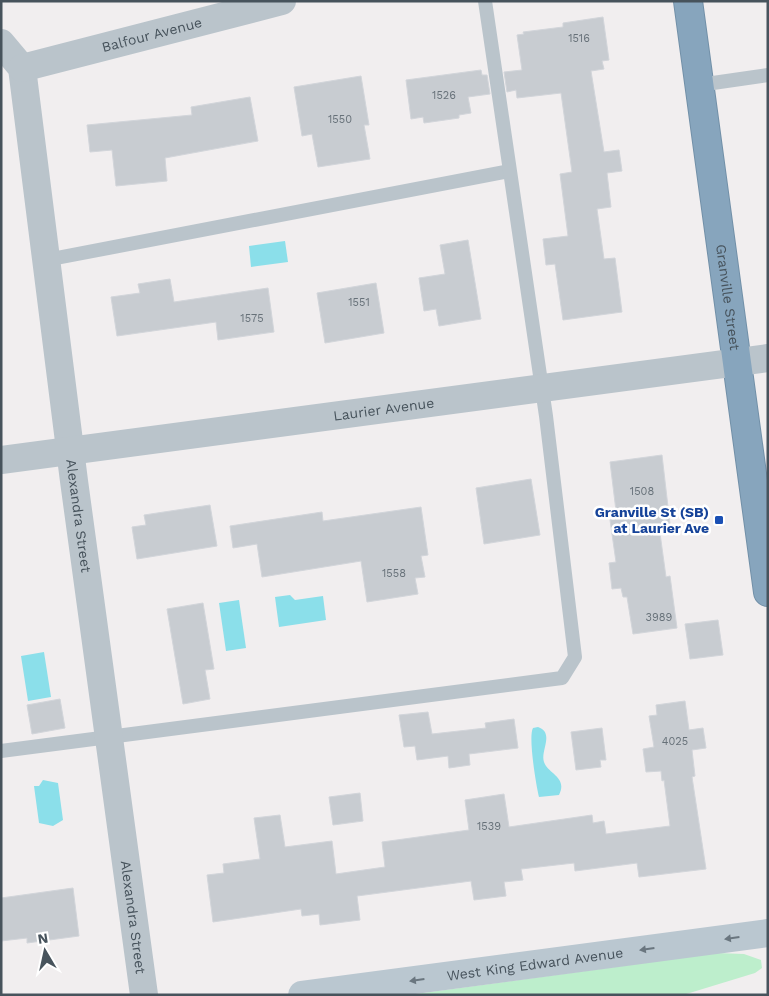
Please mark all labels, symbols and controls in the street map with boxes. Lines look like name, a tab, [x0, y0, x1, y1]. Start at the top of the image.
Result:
street label: Balfour Avenue	[100, 14, 204, 55]
house number: 1516	[568, 32, 590, 45]
house number: 1526	[432, 89, 456, 102]
house number: 1550	[328, 113, 352, 126]
street label: Granville Street	[713, 243, 743, 351]
house number: 1551	[348, 296, 370, 309]
house number: 1575	[240, 312, 264, 325]
street label: Laurier Avenue	[332, 394, 435, 424]
street label: Alexandra Street	[63, 458, 94, 574]
house number: 1508	[630, 485, 654, 498]
place label: Granville St (SB) at Laurier Ave	[595, 504, 709, 536]
marker: Granville St (SB) at Laurier Ave	[713, 514, 725, 526]
house number: 1558	[382, 567, 406, 580]
house number: 3989	[646, 611, 673, 624]
house number: 4025	[662, 735, 688, 748]
house number: 1539	[477, 820, 501, 833]
street label: Alexandra Street	[118, 859, 149, 975]
north arrow	[20, 926, 70, 976]
text: N	[37, 929, 49, 947]
one-way arrow	[723, 934, 739, 942]
street label: West King Edward Avenue	[446, 944, 624, 984]
one-way arrow	[639, 945, 655, 953]
one-way arrow	[408, 976, 424, 984]

